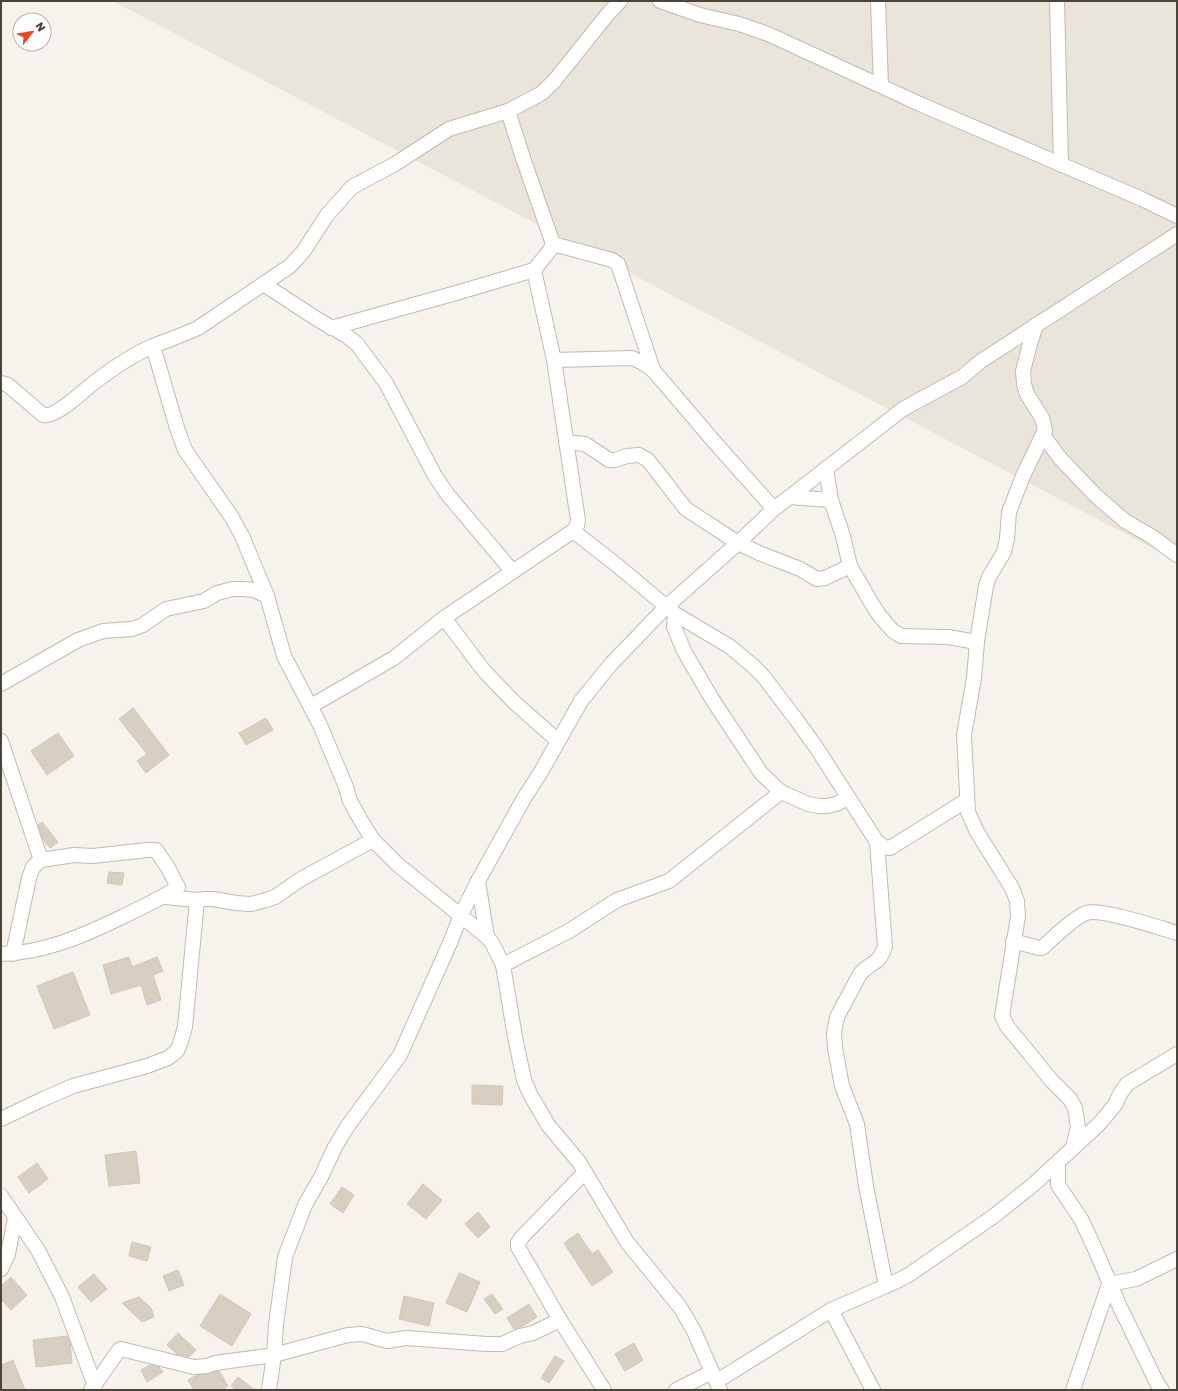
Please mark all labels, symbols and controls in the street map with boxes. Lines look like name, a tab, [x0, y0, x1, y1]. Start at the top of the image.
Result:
north arrow	[12, 12, 52, 52]
text: N	[33, 20, 49, 34]

